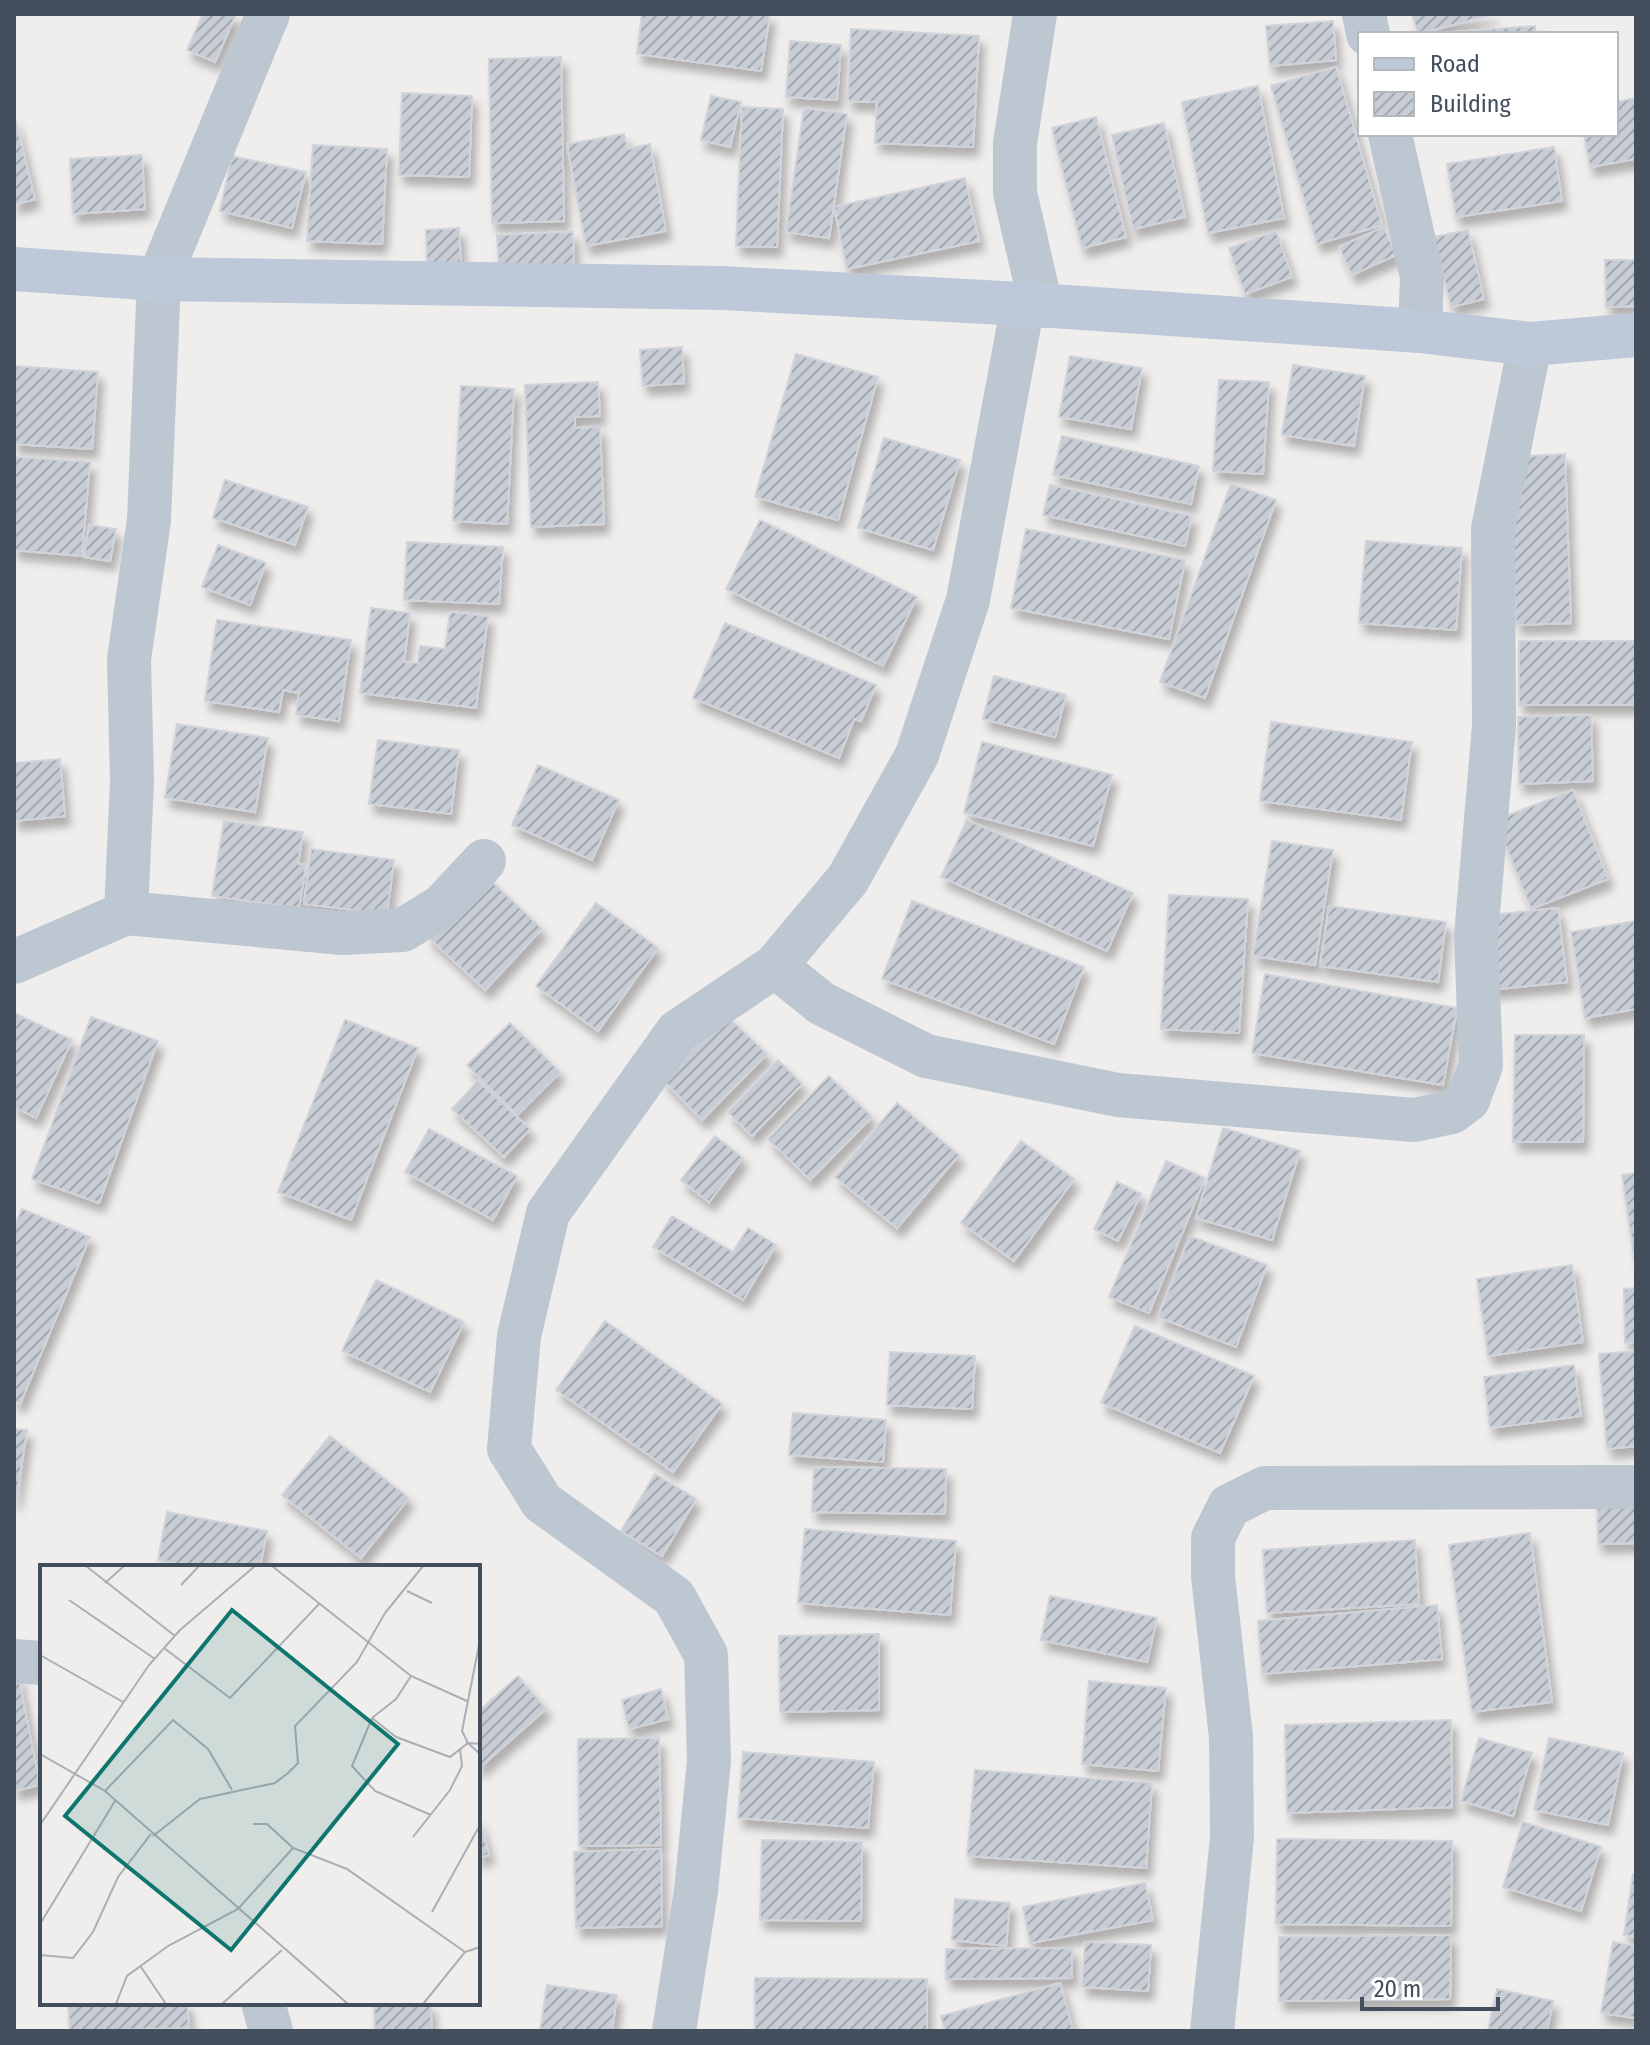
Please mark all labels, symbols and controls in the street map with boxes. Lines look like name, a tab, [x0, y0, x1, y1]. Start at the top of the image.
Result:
legend	[1358, 32, 1618, 136]
text: Road	[1430, 50, 1480, 78]
text: Building	[1430, 90, 1512, 118]
inset map	[40, 1565, 480, 2005]
scale bar	[1362, 1961, 1498, 2011]
text: 20 m	[1374, 1975, 1421, 2003]

